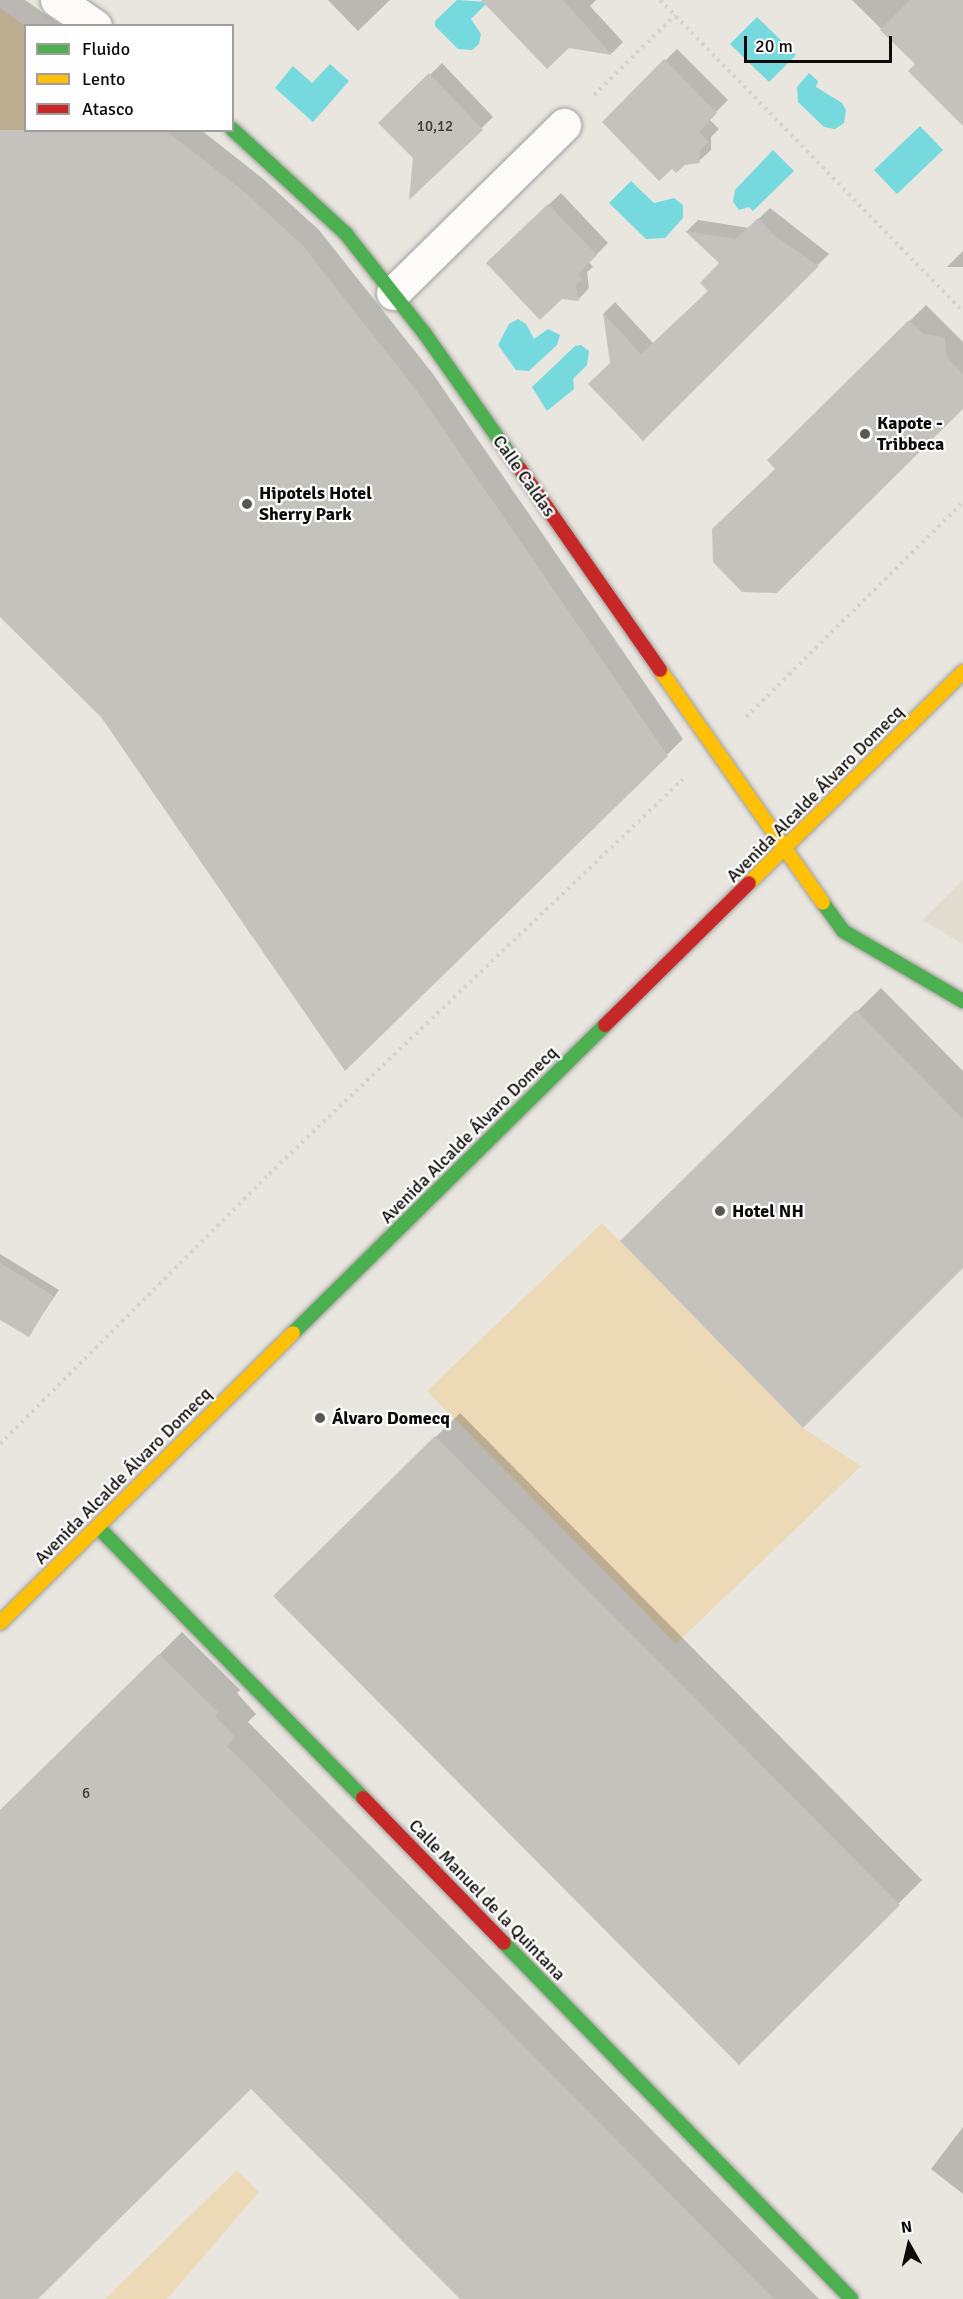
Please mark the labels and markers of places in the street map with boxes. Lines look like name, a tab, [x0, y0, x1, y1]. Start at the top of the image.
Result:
place label: Kapote - Tribbeca	[877, 413, 944, 456]
marker: Kapote - Tribbeca	[858, 427, 872, 441]
place label: Hipotels Hotel Sherry Park	[259, 483, 372, 526]
marker: Hipotels Hotel Sherry Park	[240, 497, 254, 511]
place label: Hotel NH	[732, 1200, 804, 1222]
marker: Hotel NH	[713, 1204, 727, 1218]
place label: Álvaro Domecq	[332, 1407, 450, 1429]
marker: Álvaro Domecq	[313, 1411, 327, 1425]

